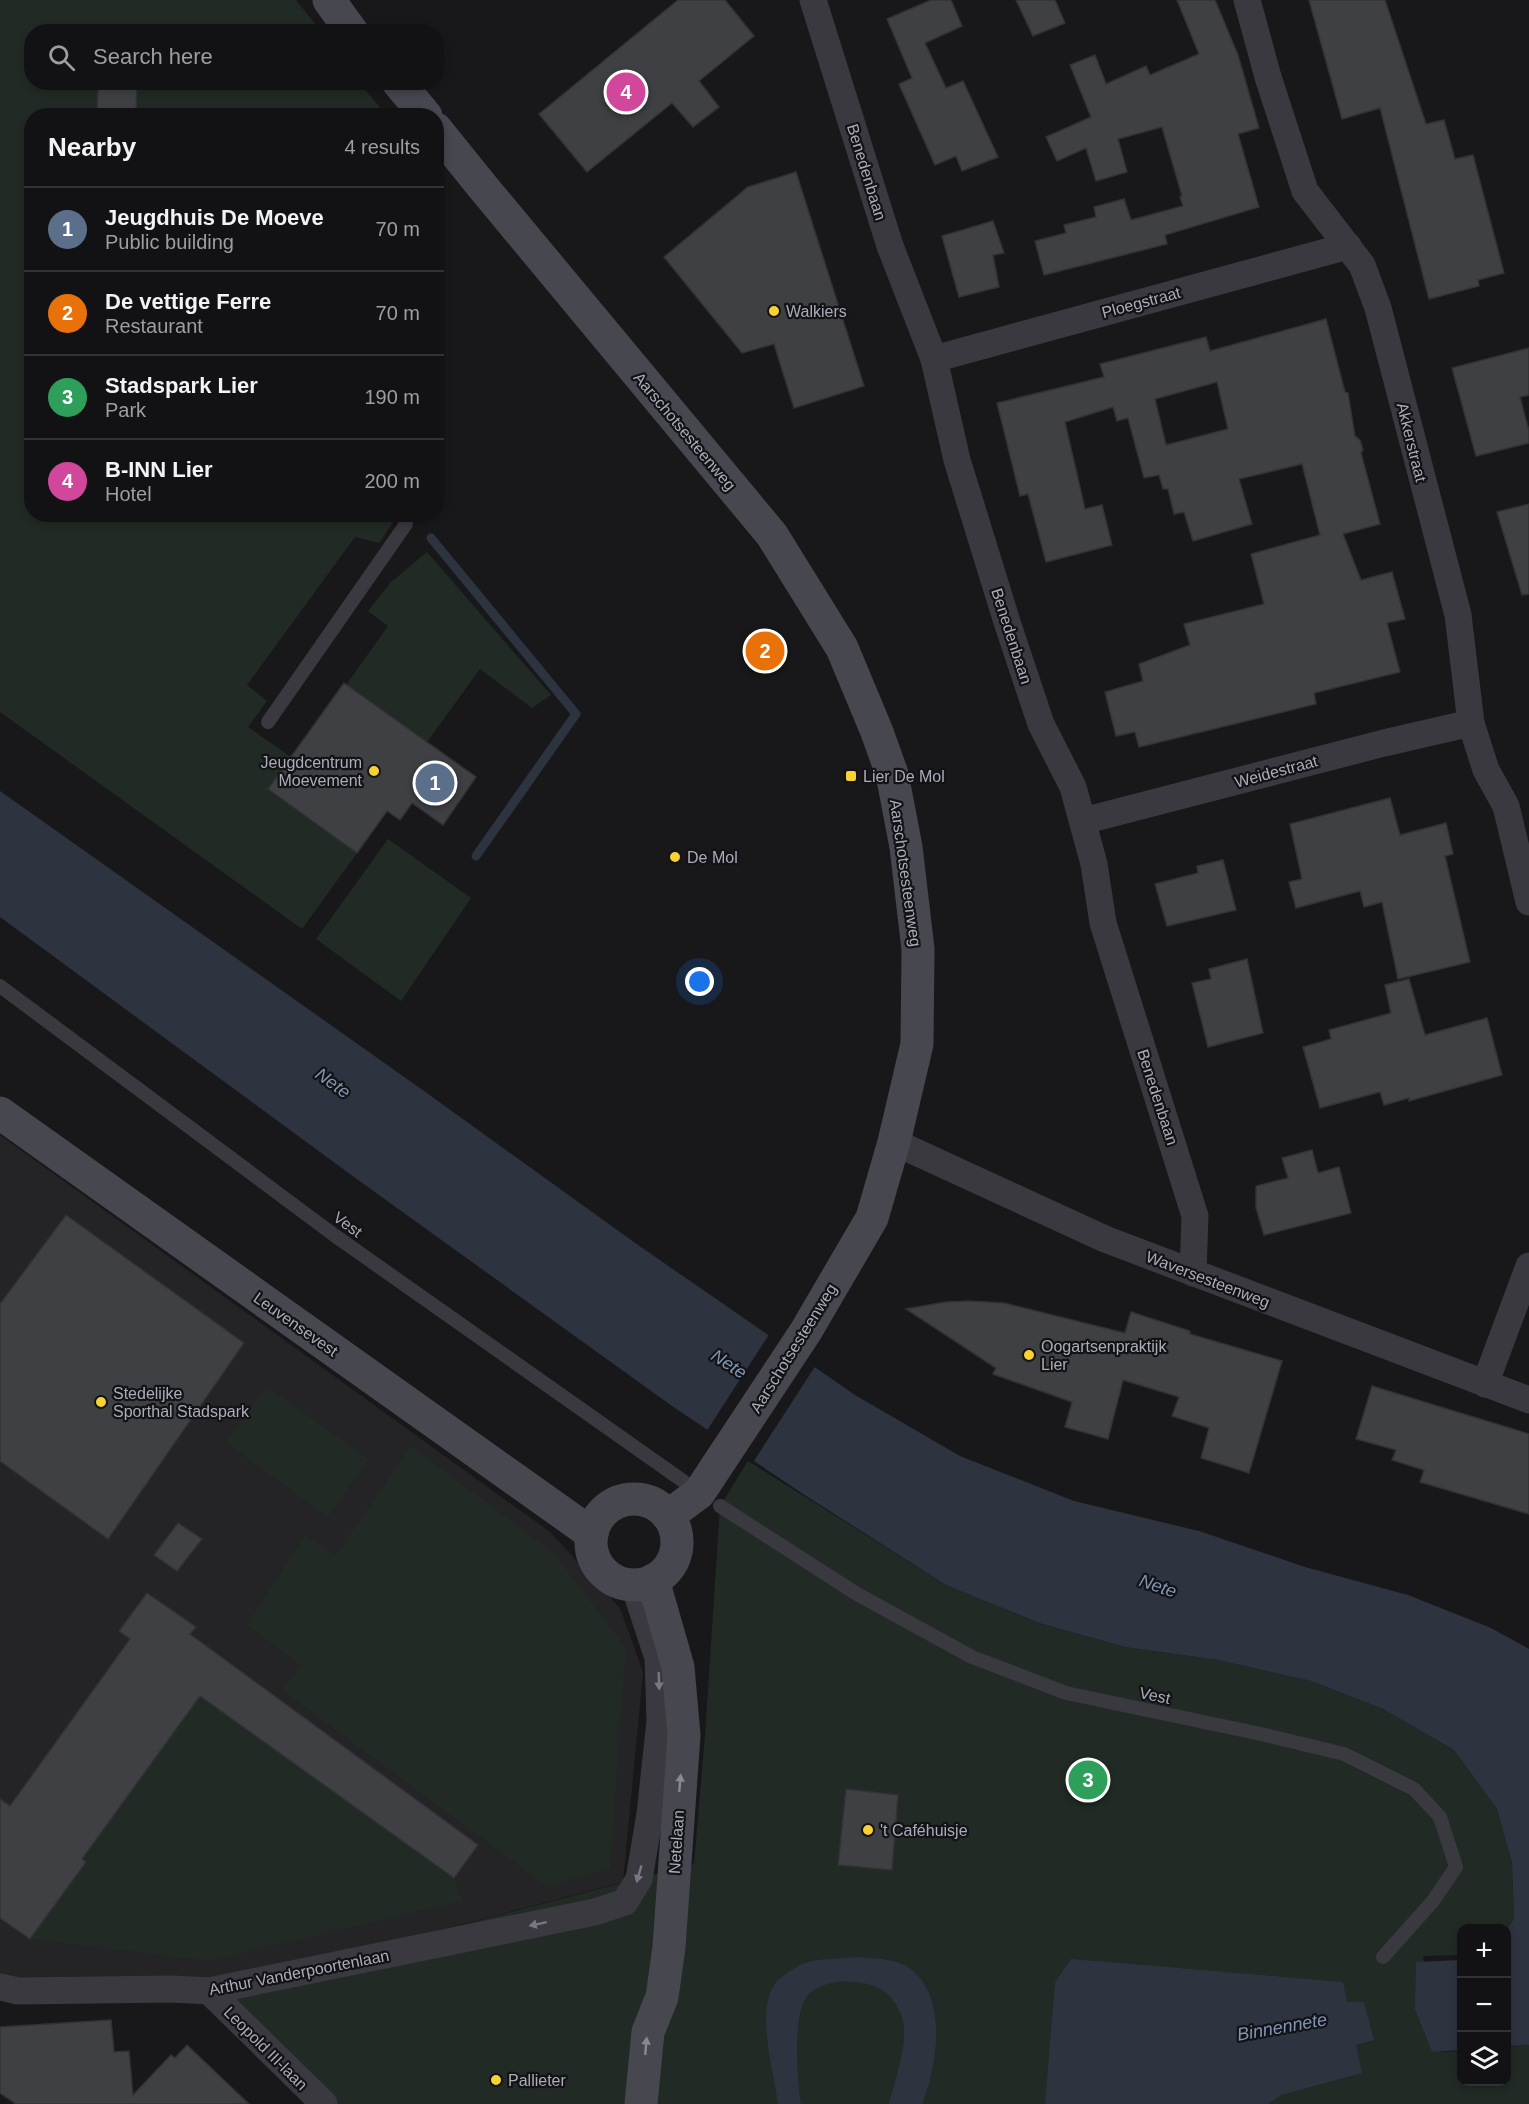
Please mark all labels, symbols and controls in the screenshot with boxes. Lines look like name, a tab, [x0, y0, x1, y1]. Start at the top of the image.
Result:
search box	[24, 24, 444, 90]
icon: search	[45, 41, 78, 74]
text: Search here	[93, 44, 213, 69]
pin: 4	[606, 70, 646, 115]
street label: Benedenbaan	[844, 122, 889, 222]
text: Nearby	[48, 132, 136, 162]
text: 4 results	[344, 136, 420, 158]
text: Jeugdhuis De Moeve	[105, 205, 324, 230]
text: 1	[62, 218, 73, 240]
text: 70 m	[376, 218, 420, 240]
text: Public building	[105, 231, 234, 253]
street label: Ploegstraat	[1100, 284, 1183, 321]
text: De vettige Ferre	[105, 289, 271, 314]
text: 2	[62, 302, 73, 324]
text: 70 m	[376, 302, 420, 324]
place label: Walkiers	[786, 303, 847, 320]
marker: Walkiers	[767, 304, 781, 318]
text: Restaurant	[105, 315, 203, 337]
street label: Aarschotsesteenweg	[630, 369, 739, 494]
text: Stadspark Lier	[105, 373, 258, 398]
text: 3	[62, 386, 73, 408]
text: 190 m	[364, 386, 420, 408]
text: Park	[105, 399, 146, 421]
street label: Akkerstraat	[1393, 401, 1430, 484]
text: B-INN Lier	[105, 457, 213, 482]
text: 4	[62, 470, 73, 492]
text: 200 m	[364, 470, 420, 492]
text: Hotel	[105, 483, 152, 505]
street label: Benedenbaan	[988, 586, 1035, 686]
pin: 2	[746, 628, 784, 674]
street label: Weidestraat	[1233, 752, 1320, 791]
place label: Jeugdcentrum Moevement	[261, 754, 363, 789]
pin: 1	[416, 760, 454, 806]
marker: Jeugdcentrum Moevement	[367, 764, 381, 778]
place label: Lier De Mol	[863, 768, 945, 785]
marker: Lier De Mol	[844, 769, 858, 783]
street label: Aarschotsesteenweg	[887, 798, 924, 948]
place label: De Mol	[687, 849, 738, 866]
marker: De Mol	[668, 850, 682, 864]
your location	[685, 967, 714, 996]
street label: Benedenbaan	[1134, 1047, 1181, 1147]
water label: Nete	[312, 1064, 354, 1102]
street label: Vest	[330, 1208, 366, 1241]
street label: Waversesteenweg	[1144, 1248, 1272, 1311]
street label: Aarschotsesteenweg	[747, 1281, 840, 1416]
street label: Leuvensevest	[250, 1289, 341, 1360]
place label: Oogartsenpraktijk Lier	[1041, 1338, 1167, 1373]
water label: Nete	[708, 1345, 750, 1383]
marker: Oogartsenpraktijk Lier	[1022, 1348, 1036, 1362]
place label: Stedelijke Sporthal Stadspark	[113, 1385, 250, 1420]
marker: Stedelijke Sporthal Stadspark	[94, 1395, 108, 1409]
water label: Nete	[1137, 1570, 1179, 1602]
one-way arrow	[654, 1672, 663, 1691]
street label: Vest	[1138, 1684, 1172, 1707]
pin: 3	[1068, 1758, 1108, 1802]
one-way arrow	[675, 1773, 685, 1792]
street label: Netelaan	[666, 1809, 687, 1875]
place label: 't Caféhuisje	[880, 1822, 968, 1839]
marker: 't Caféhuisje	[861, 1823, 875, 1837]
one-way arrow	[633, 1865, 643, 1883]
one-way arrow	[528, 1920, 547, 1929]
map controls	[1457, 1924, 1511, 2086]
button: +	[1457, 1924, 1511, 1978]
street label: Arthur Vanderpoortenlaan	[208, 1947, 391, 1998]
button: −	[1457, 1978, 1511, 2032]
street label: Leopold III-laan	[221, 2003, 311, 2093]
water label: Binnennete	[1235, 2009, 1329, 2045]
button: layers	[1457, 2032, 1511, 2086]
one-way arrow	[641, 2036, 651, 2055]
place label: Pallieter	[508, 2072, 566, 2089]
marker: Pallieter	[489, 2073, 503, 2087]

